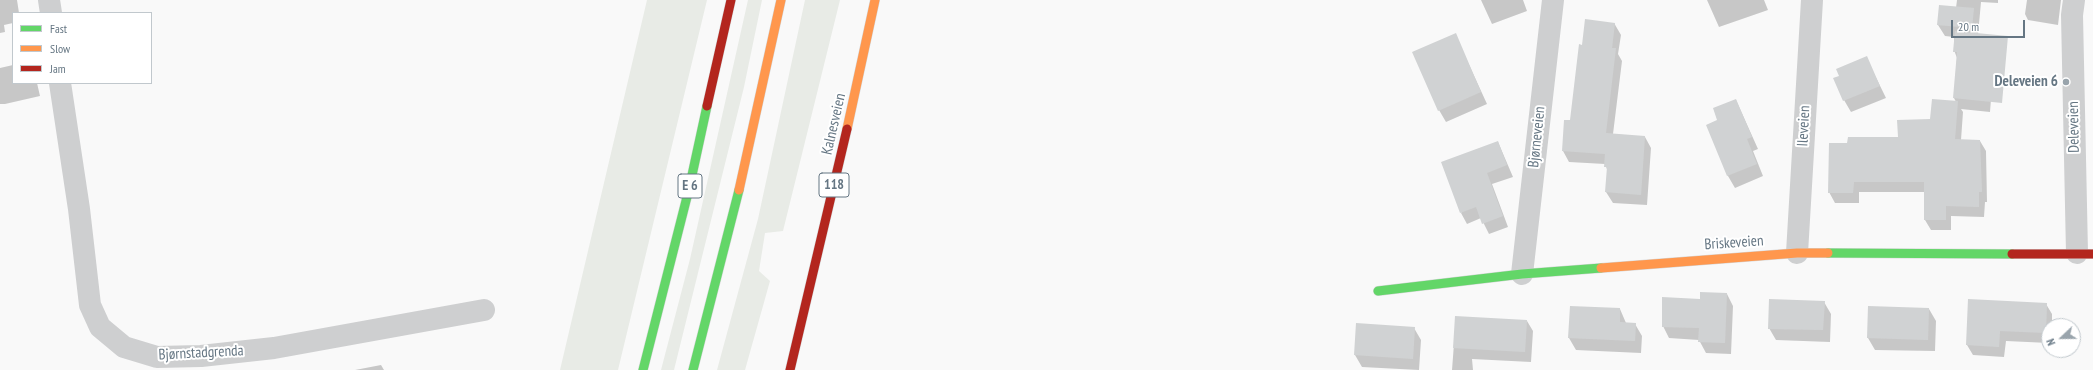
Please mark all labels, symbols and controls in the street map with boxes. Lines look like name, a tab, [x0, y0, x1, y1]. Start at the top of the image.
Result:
legend	[12, 12, 152, 84]
scale bar	[1953, 12, 2027, 38]
text: 20 m	[1958, 19, 1979, 34]
text: Fast	[50, 21, 67, 36]
text: Slow	[50, 41, 70, 56]
text: Jam	[50, 61, 66, 76]
place label: Deleveien 6	[1995, 73, 2058, 91]
marker: Deleveien 6	[2061, 77, 2071, 87]
street label: Kalnesveien	[818, 92, 850, 156]
street label: Deleveien	[2065, 101, 2083, 153]
street label: Bjørneveien	[1525, 105, 1549, 169]
street label: Ileveien	[1794, 105, 1814, 147]
road number: 118	[819, 173, 849, 197]
road number: E 6	[678, 174, 702, 198]
street label: Briskeveien	[1704, 232, 1764, 254]
north arrow	[2041, 318, 2081, 358]
text: N	[2043, 337, 2058, 348]
street label: Bjørnstadgrenda	[158, 342, 244, 364]

